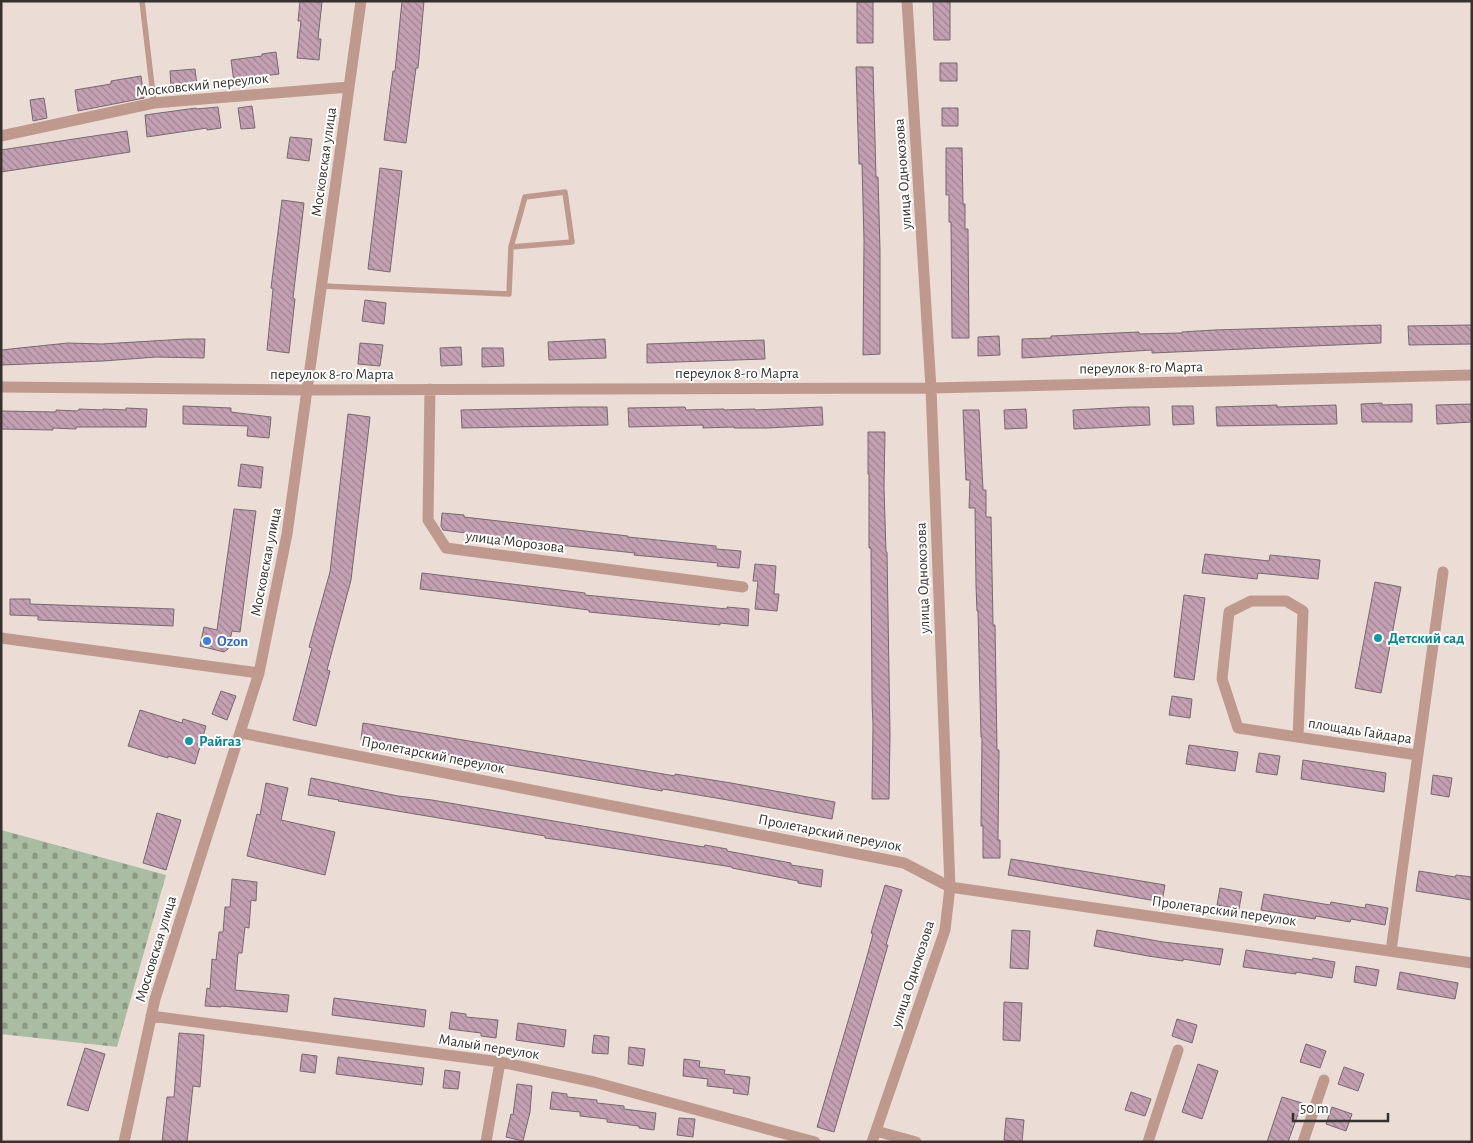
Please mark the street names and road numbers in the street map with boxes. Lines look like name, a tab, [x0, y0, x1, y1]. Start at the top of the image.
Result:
street label: Московский переулок	[135, 71, 269, 99]
street label: Московская улица	[309, 106, 339, 218]
street label: улица Однокозова	[892, 118, 914, 231]
street label: переулок 8-го Марта	[1079, 359, 1203, 377]
street label: переулок 8-го Марта	[675, 366, 799, 381]
street label: переулок 8-го Марта	[270, 367, 394, 382]
street label: Московская улица	[248, 506, 284, 618]
street label: улица Однокозова	[914, 522, 932, 635]
street label: улица Морозова	[464, 528, 565, 556]
street label: площадь Гайдара	[1307, 715, 1413, 747]
street label: Пролетарский переулок	[360, 734, 506, 776]
street label: Пролетарский переулок	[757, 812, 903, 854]
street label: Пролетарский переулок	[1151, 893, 1297, 929]
street label: Московская улица	[133, 894, 179, 1004]
street label: улица Однокозова	[888, 919, 937, 1030]
street label: Малый переулок	[438, 1032, 541, 1062]

